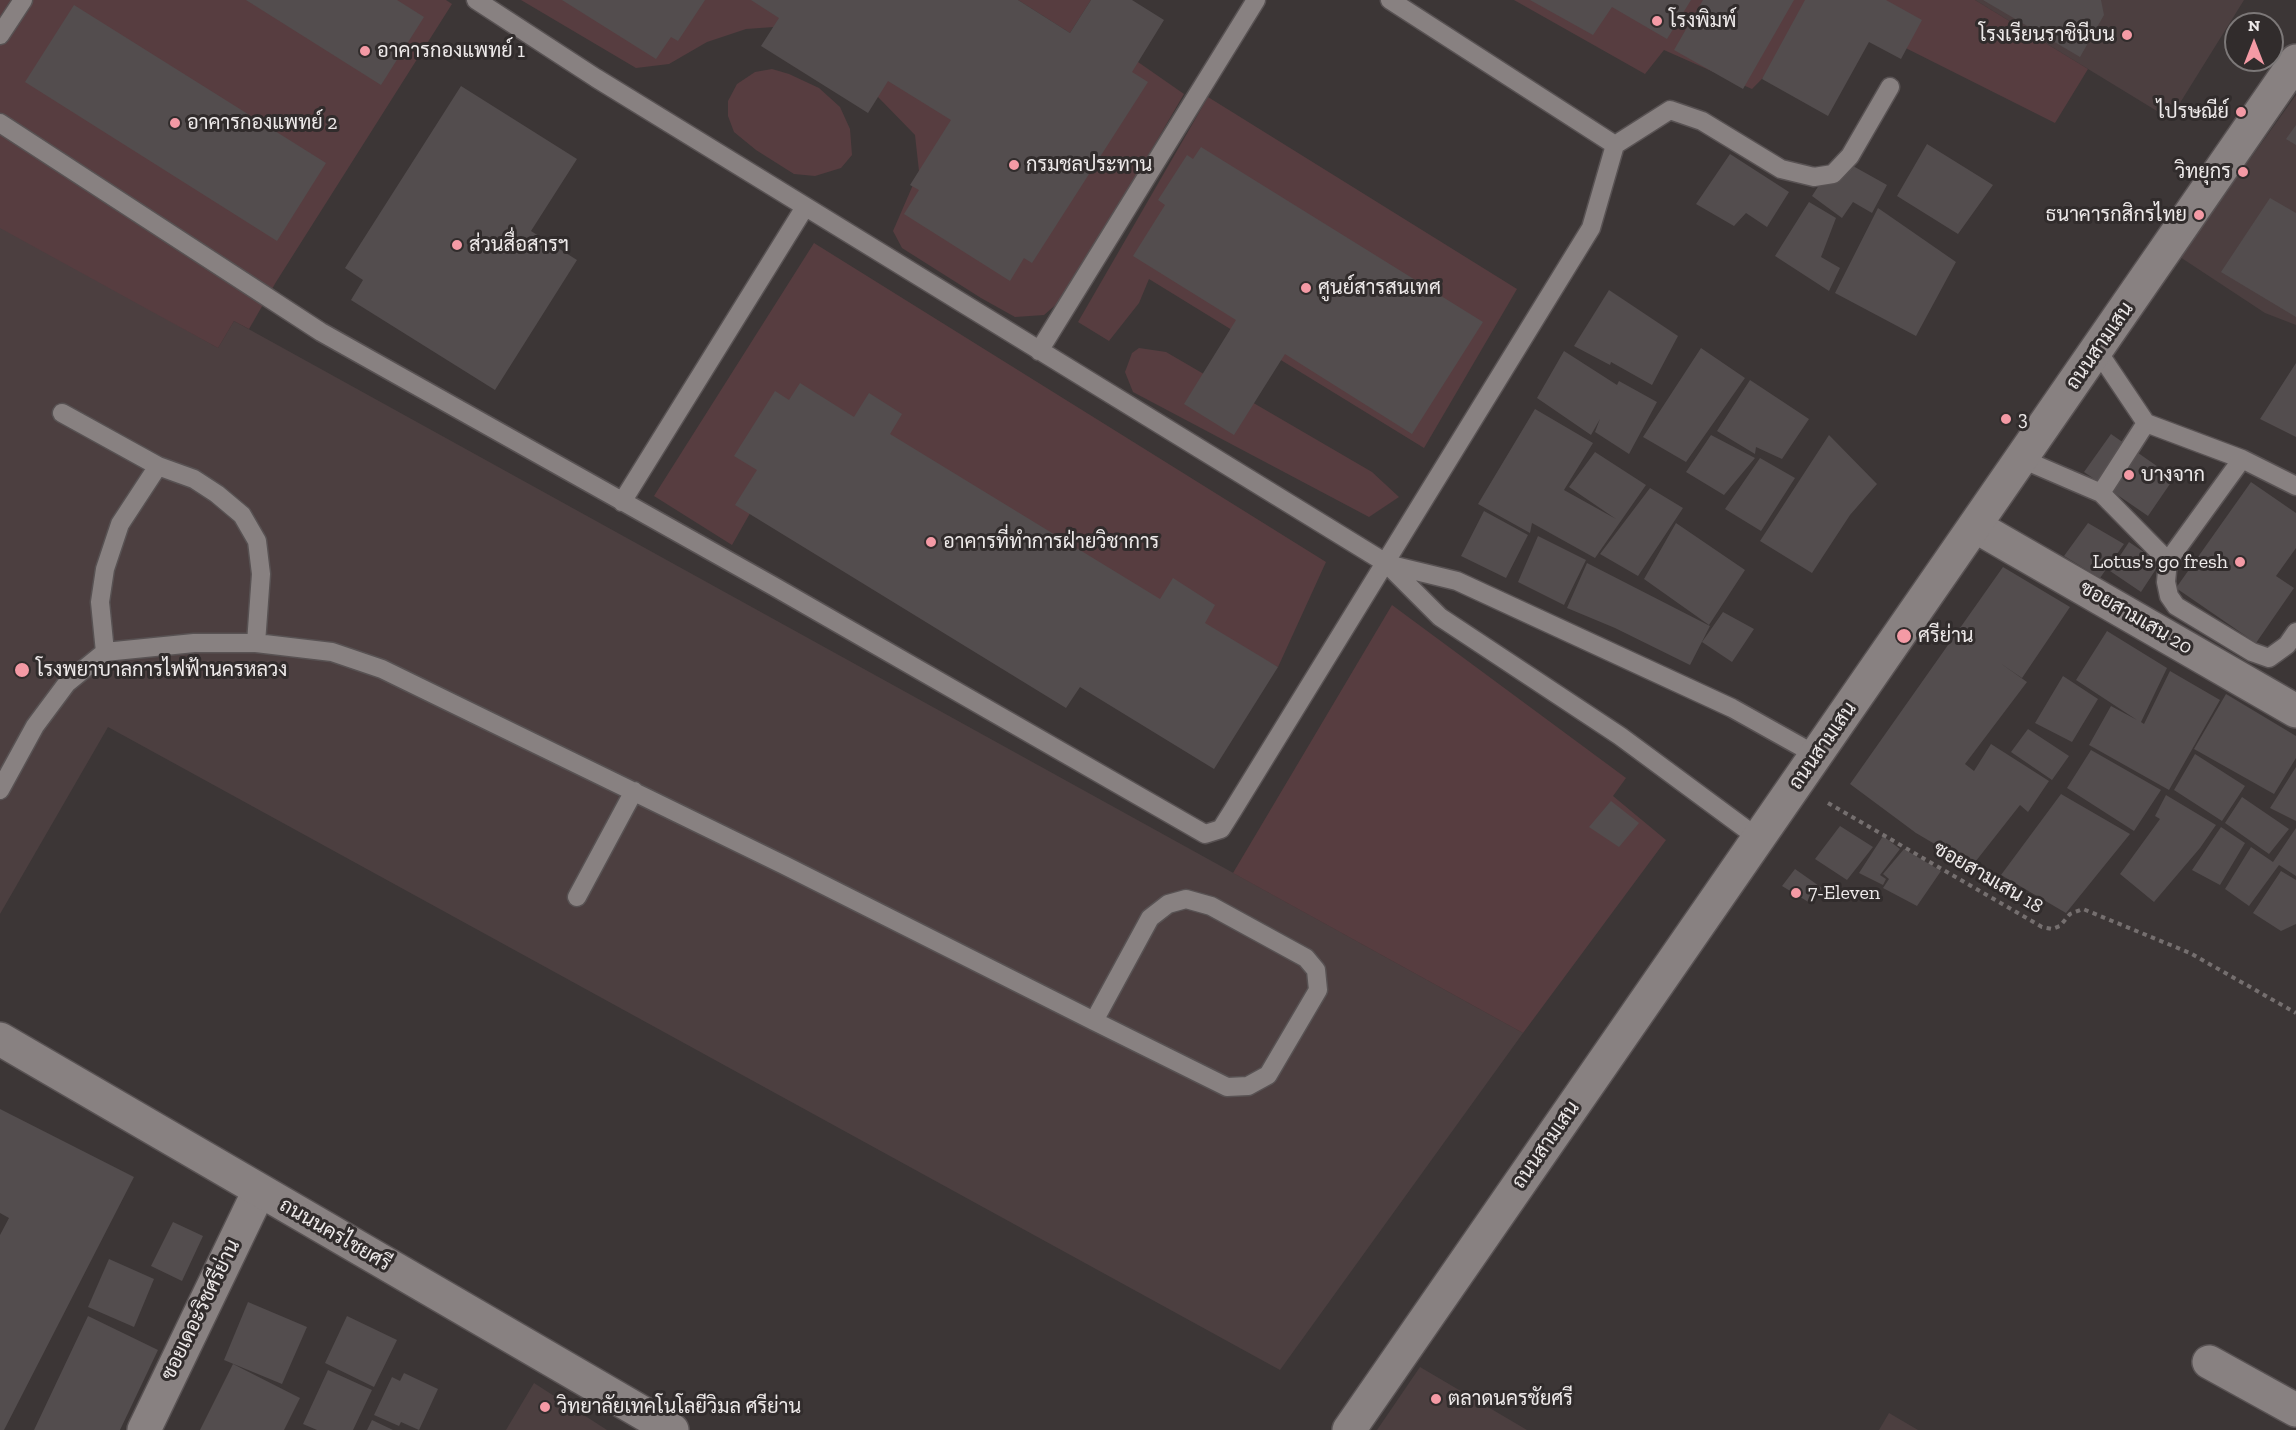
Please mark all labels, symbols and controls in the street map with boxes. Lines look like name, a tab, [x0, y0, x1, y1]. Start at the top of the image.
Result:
place label: โรงพิมพ์	[1669, 9, 1736, 33]
north arrow	[2224, 12, 2284, 72]
marker: โรงพิมพ์	[1650, 14, 1664, 28]
text: N	[2248, 16, 2260, 35]
place label: โรงเรียนราชินีบน	[1979, 23, 2115, 47]
marker: โรงเรียนราชินีบน	[2120, 28, 2134, 42]
place label: อาคารกองแพทย์ 1	[377, 39, 525, 63]
marker: อาคารกองแพทย์ 1	[358, 44, 372, 58]
place label: ไปรษณีย์	[2157, 100, 2229, 124]
marker: ไปรษณีย์	[2234, 105, 2248, 119]
place label: อาคารกองแพทย์ 2	[187, 111, 338, 135]
marker: อาคารกองแพทย์ 2	[168, 116, 182, 130]
place label: กรมชลประทาน	[1026, 153, 1152, 177]
marker: กรมชลประทาน	[1007, 158, 1021, 172]
place label: วิทยุกร	[2175, 160, 2231, 184]
marker: วิทยุกร	[2236, 165, 2250, 179]
place label: ธนาคารกสิกรไทย	[2046, 203, 2187, 227]
marker: ธนาคารกสิกรไทย	[2192, 208, 2206, 222]
place label: ส่วนสื่อสารฯ	[469, 233, 569, 257]
marker: ส่วนสื่อสารฯ	[450, 238, 464, 252]
place label: ศูนย์สารสนเทศ	[1318, 276, 1441, 300]
marker: ศูนย์สารสนเทศ	[1299, 281, 1313, 295]
street label: ถนนสามเสน	[2061, 298, 2139, 394]
place label: 3	[2018, 407, 2028, 431]
marker: 3	[1999, 412, 2013, 426]
place label: บางจาก	[2141, 463, 2205, 487]
marker: บางจาก	[2122, 468, 2136, 482]
place label: อาคารที่ทำการฝ่ายวิชาการ	[943, 530, 1159, 554]
marker: อาคารที่ทำการฝ่ายวิชาการ	[924, 535, 938, 549]
place label: Lotus's go fresh	[2092, 550, 2228, 574]
marker: Lotus's go fresh	[2233, 555, 2247, 569]
street label: ซอยสามเสน 20	[2075, 576, 2197, 660]
place label: ศรีย่าน	[1918, 624, 1974, 648]
marker: ศรีย่าน	[1895, 627, 1913, 645]
place label: โรงพยาบาลการไฟฟ้านครหลวง	[36, 658, 287, 682]
marker: โรงพยาบาลการไฟฟ้านครหลวง	[13, 661, 31, 679]
street label: ถนนสามเสน	[1784, 698, 1862, 794]
street label: ซอยสามเสน 18	[1929, 837, 2047, 919]
place label: 7-Eleven	[1808, 881, 1880, 905]
marker: 7-Eleven	[1789, 886, 1803, 900]
street label: ถนนสามเสน	[1507, 1097, 1585, 1193]
street label: ถนนนครไชยศรี	[275, 1193, 395, 1277]
street label: ซอยเดอะริชศรีย่าน	[157, 1236, 245, 1384]
place label: ตลาดนครชัยศรี	[1448, 1387, 1573, 1411]
marker: ตลาดนครชัยศรี	[1429, 1392, 1443, 1406]
place label: วิทยาลัยเทคโนโลยีวิมล ศรีย่าน	[557, 1395, 801, 1419]
marker: วิทยาลัยเทคโนโลยีวิมล ศรีย่าน	[538, 1400, 552, 1414]

